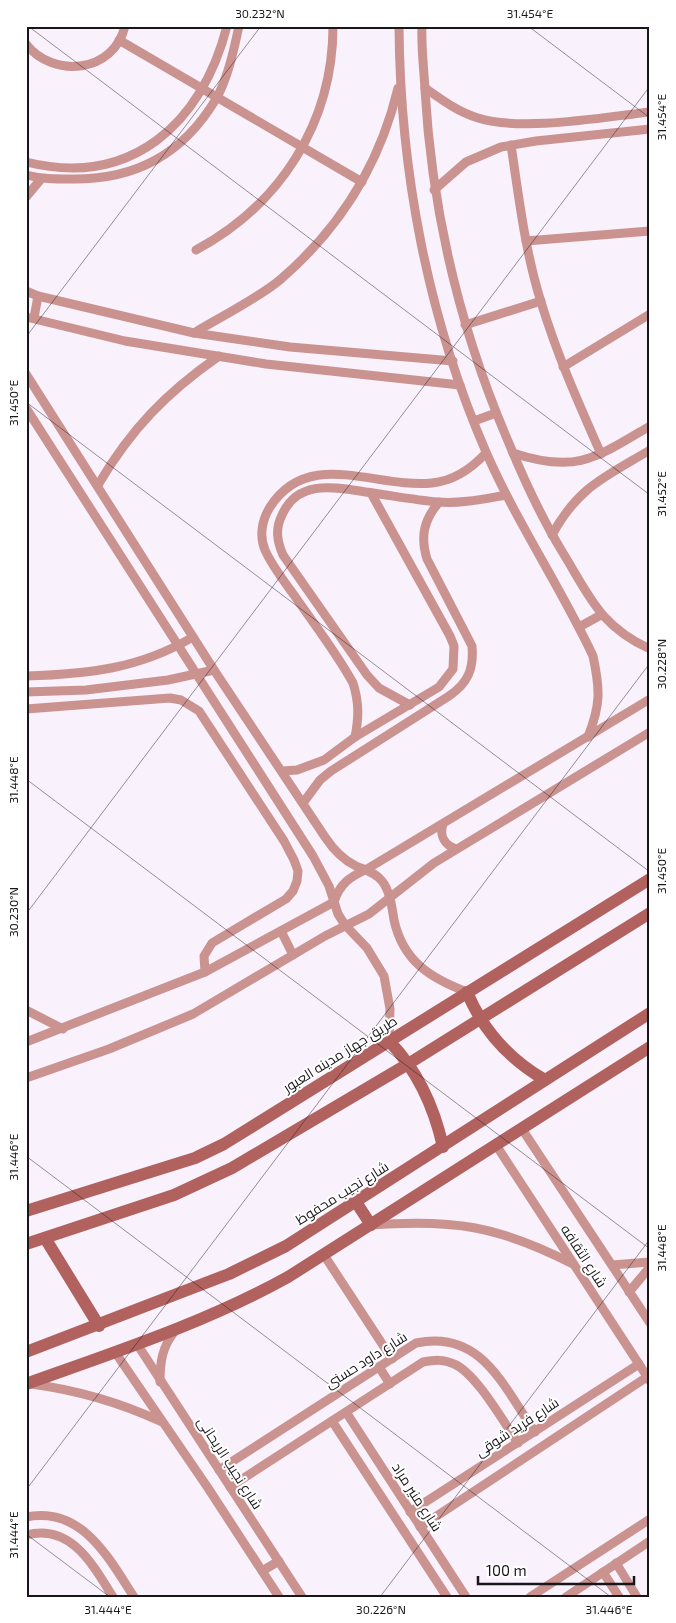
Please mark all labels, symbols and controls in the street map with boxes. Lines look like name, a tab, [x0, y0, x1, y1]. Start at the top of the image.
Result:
text: 30.232°N	[235, 6, 285, 20]
text: 31.454°E	[507, 6, 553, 20]
text: 31.454°E	[654, 94, 668, 140]
text: 31.450°E	[6, 380, 20, 426]
text: 31.452°E	[654, 471, 668, 517]
text: 30.228°N	[654, 639, 668, 689]
text: 31.448°E	[6, 756, 20, 804]
text: 31.450°E	[654, 848, 668, 894]
text: 30.230°N	[6, 887, 20, 937]
street label: طريق جهاز مدينه العبور	[279, 1012, 400, 1097]
text: 31.446°E	[6, 1133, 20, 1180]
street label: شارع نجيب محفوظ	[292, 1157, 392, 1229]
street label: شارع الثقافه	[557, 1221, 611, 1291]
text: 31.448°E	[654, 1224, 668, 1272]
street label: شارع داود حسنى	[322, 1328, 410, 1392]
street label: شارع فريد شوقى	[472, 1393, 562, 1461]
street label: شارع نجيب الريحانى	[193, 1413, 267, 1513]
street label: شارع منير مراد	[388, 1459, 446, 1535]
text: 31.444°E	[6, 1511, 20, 1559]
scale bar	[478, 1553, 635, 1585]
text: 100 m	[486, 1561, 527, 1579]
text: 31.444°E	[84, 1602, 132, 1616]
text: 30.226°N	[356, 1602, 406, 1616]
text: 31.446°E	[586, 1602, 633, 1616]

